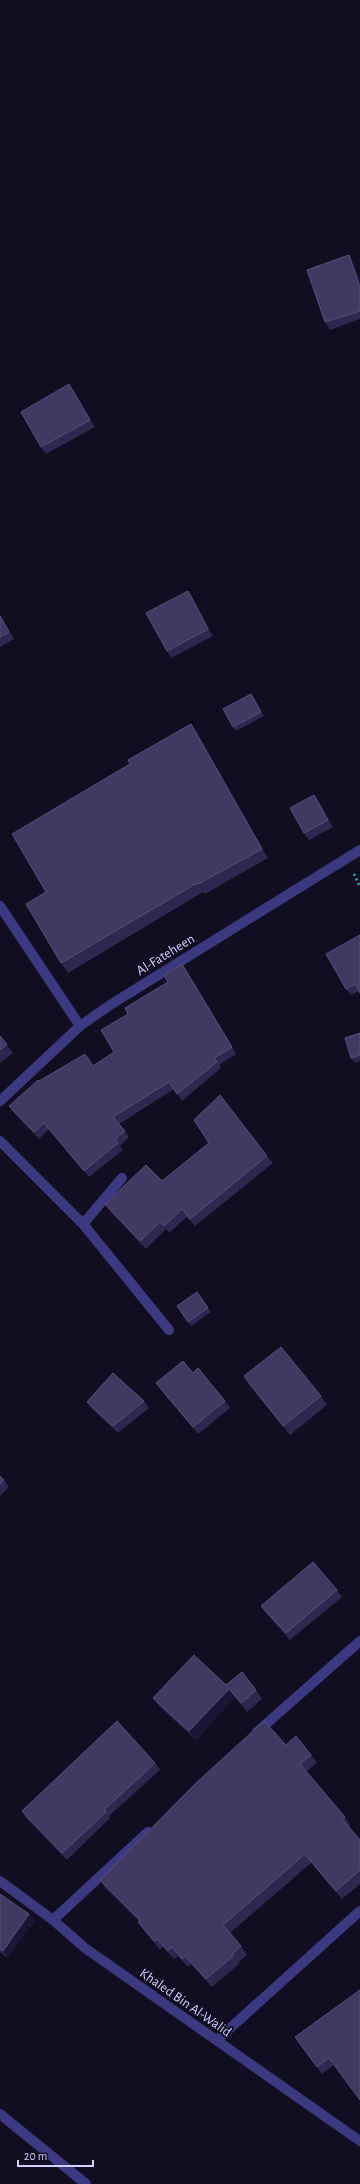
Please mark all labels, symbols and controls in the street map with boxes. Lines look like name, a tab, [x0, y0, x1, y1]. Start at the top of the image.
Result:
street label: Al-Fateheen	[134, 932, 197, 978]
street label: Khaled Bin Al-Walid	[137, 1966, 234, 2040]
scale bar	[18, 2142, 93, 2168]
text: 20 m	[24, 2150, 47, 2162]

